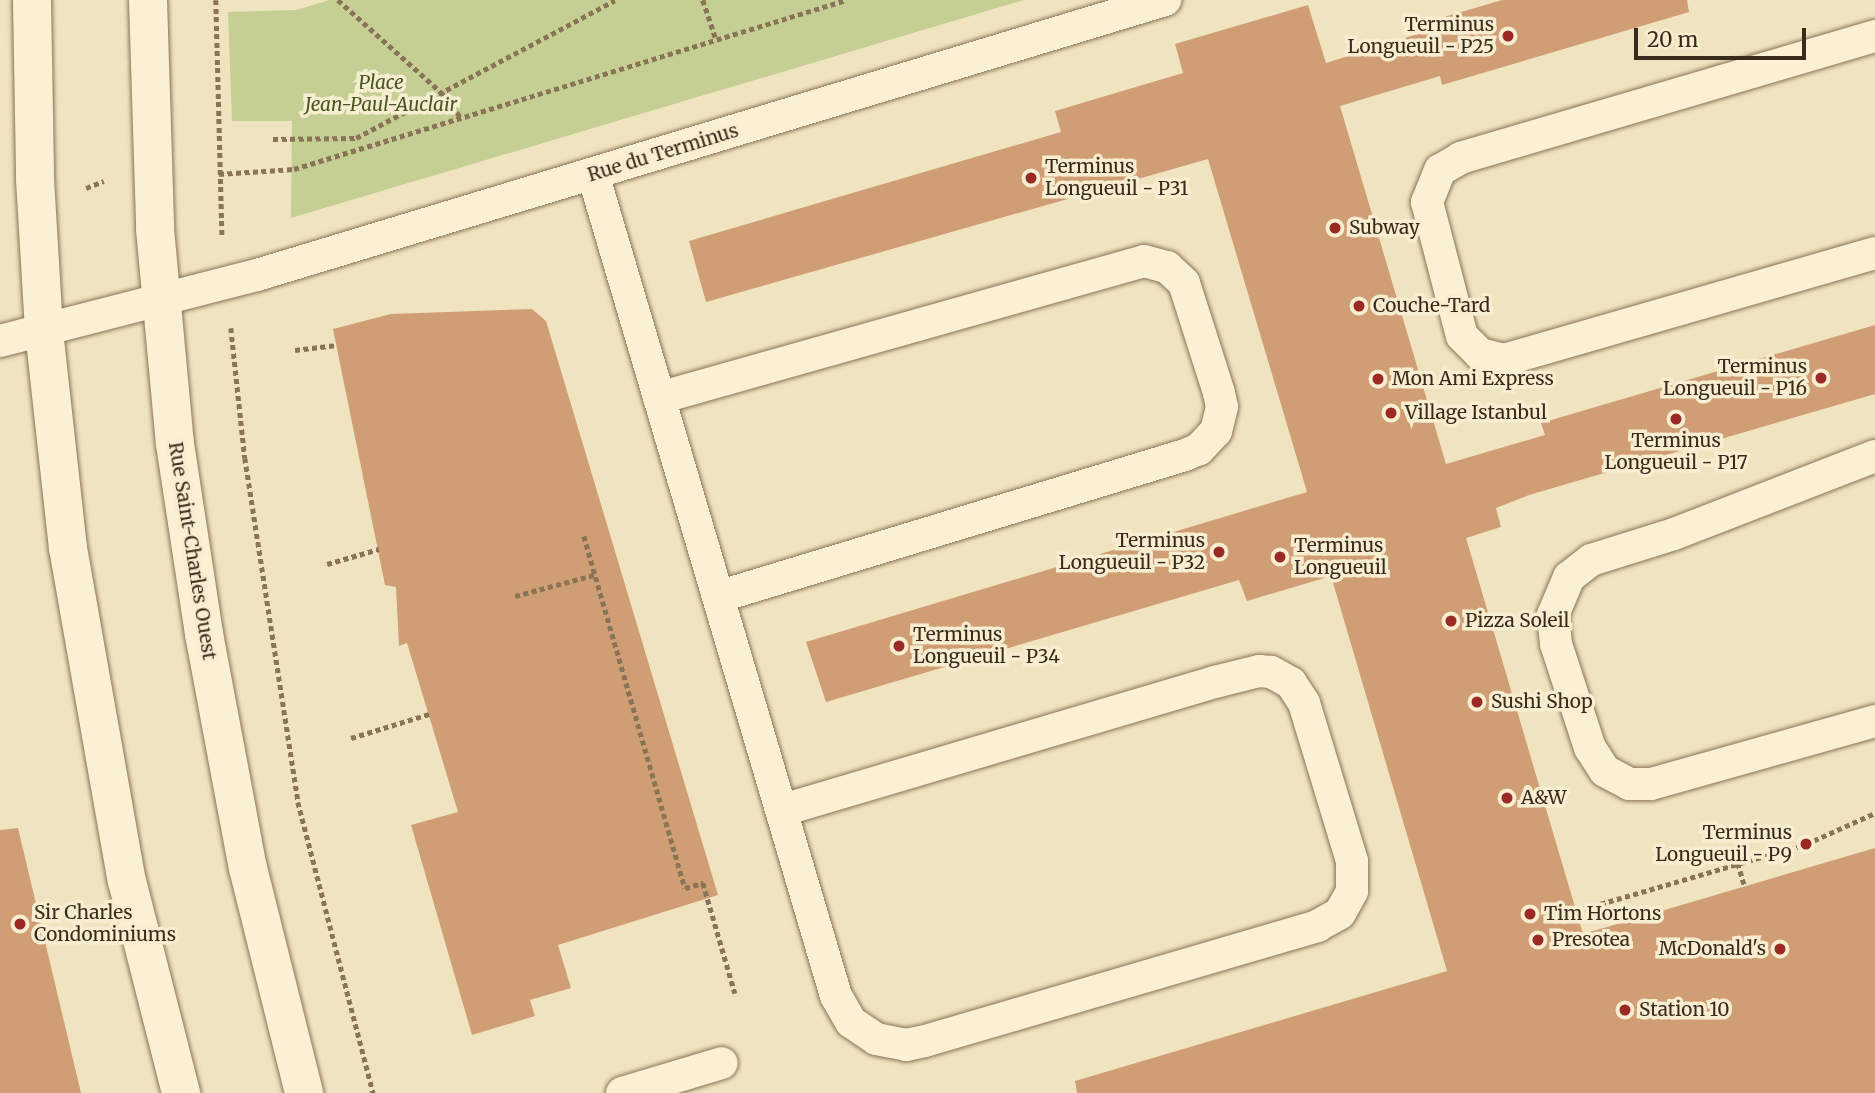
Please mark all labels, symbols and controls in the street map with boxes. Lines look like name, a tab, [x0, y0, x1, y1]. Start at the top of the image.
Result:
place label: Terminus Longueuil - P25	[1347, 14, 1494, 58]
scale bar	[1637, 14, 1808, 58]
text: 20 m	[1647, 26, 1698, 53]
marker: Terminus Longueuil - P25	[1500, 28, 1516, 44]
park label: Place Jean-Paul-Auclair	[305, 72, 457, 116]
street label: Rue du Terminus	[585, 119, 741, 187]
place label: Terminus Longueuil - P31	[1045, 156, 1188, 200]
marker: Terminus Longueuil - P31	[1023, 170, 1039, 186]
place label: Subway	[1349, 217, 1420, 239]
marker: Subway	[1327, 220, 1343, 236]
place label: Couche-Tard	[1373, 295, 1490, 317]
marker: Couche-Tard	[1351, 298, 1367, 314]
place label: Terminus Longueuil - P16	[1663, 356, 1807, 400]
place label: Mon Ami Express	[1392, 368, 1554, 390]
marker: Terminus Longueuil - P16	[1813, 370, 1829, 386]
marker: Mon Ami Express	[1370, 371, 1386, 387]
place label: Village Istanbul	[1405, 402, 1547, 424]
marker: Village Istanbul	[1383, 405, 1399, 421]
marker: Terminus Longueuil - P17	[1668, 411, 1684, 427]
place label: Terminus Longueuil - P17	[1604, 430, 1748, 474]
street label: Rue Saint-Charles Ouest	[163, 440, 221, 662]
place label: Terminus Longueuil - P32	[1059, 530, 1205, 574]
place label: Terminus Longueuil	[1294, 535, 1387, 579]
marker: Terminus Longueuil - P32	[1211, 544, 1227, 560]
marker: Terminus Longueuil	[1272, 549, 1288, 565]
place label: Pizza Soleil	[1465, 610, 1569, 632]
marker: Pizza Soleil	[1443, 613, 1459, 629]
place label: Terminus Longueuil - P34	[913, 624, 1060, 668]
marker: Terminus Longueuil - P34	[891, 638, 907, 654]
place label: Sushi Shop	[1491, 691, 1593, 713]
marker: Sushi Shop	[1469, 694, 1485, 710]
place label: A&W	[1521, 787, 1567, 809]
marker: A&W	[1499, 790, 1515, 806]
place label: Terminus Longueuil - P9	[1655, 822, 1792, 866]
marker: Terminus Longueuil - P9	[1798, 836, 1814, 852]
place label: Sir Charles Condominiums	[34, 902, 176, 946]
place label: Tim Hortons	[1544, 903, 1661, 925]
marker: Tim Hortons	[1522, 906, 1538, 922]
marker: Sir Charles Condominiums	[12, 916, 28, 932]
place label: Presotea	[1552, 929, 1630, 951]
marker: Presotea	[1530, 932, 1546, 948]
place label: McDonald's	[1659, 938, 1766, 960]
marker: McDonald's	[1772, 941, 1788, 957]
place label: Station 10	[1639, 999, 1730, 1021]
marker: Station 10	[1617, 1002, 1633, 1018]

